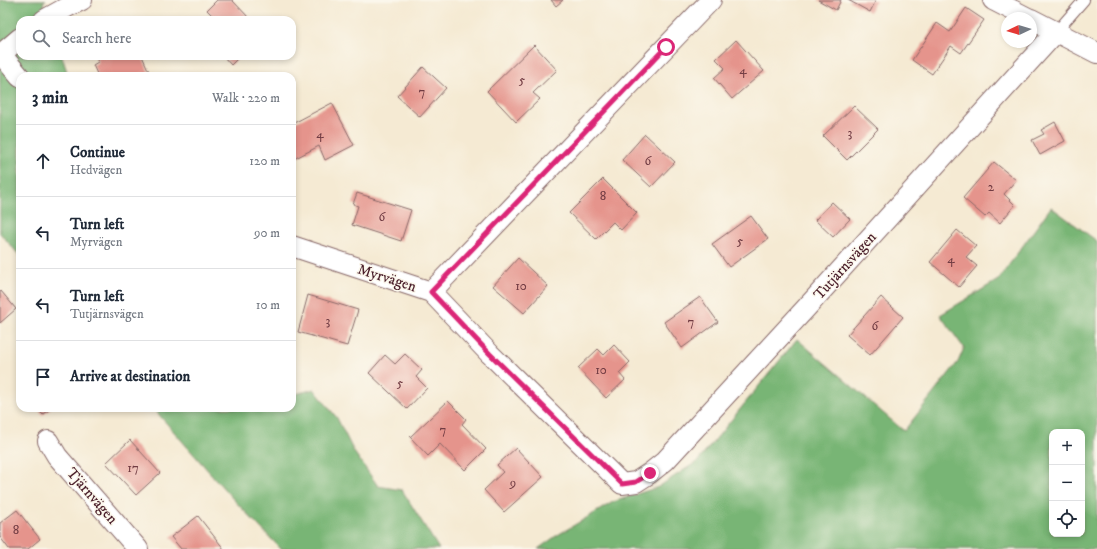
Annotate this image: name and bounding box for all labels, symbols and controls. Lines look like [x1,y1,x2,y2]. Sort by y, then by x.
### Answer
north arrow [1001,12,1037,48]
search box [16,16,296,60]
icon: search [30,27,52,49]
text: Search here [62,29,131,48]
route start [657,38,675,56]
house number: 4 [739,62,747,78]
house number: 5 [519,72,526,88]
house number: 7 [419,84,426,100]
text: 3 min [32,87,68,109]
text: Walk · 220 m [212,90,280,106]
house number: 3 [848,125,853,141]
house number: 4 [316,126,324,142]
text: Continue [70,143,125,162]
icon: ahead [32,150,54,172]
text: 120 m [249,153,280,169]
house number: 6 [645,153,653,169]
text: Hedvägen [70,162,122,178]
house number: 2 [988,179,995,195]
house number: 8 [600,188,606,204]
house number: 6 [379,209,387,225]
text: Turn left [70,215,124,234]
icon: left [32,222,54,244]
text: 90 m [254,225,280,241]
street label: Tutjärnsvägen [809,228,881,304]
house number: 5 [737,233,744,249]
text: Myrvägen [70,234,123,250]
house number: 4 [947,251,955,267]
street label: Myrvägen [355,260,419,296]
house number: 10 [515,278,527,294]
text: Turn left [70,287,124,306]
icon: left [32,294,54,316]
text: 10 m [256,297,280,313]
text: Tutjärnsvägen [70,306,144,322]
house number: 3 [326,313,331,329]
house number: 7 [688,314,695,330]
house number: 6 [872,318,880,334]
house number: 10 [595,362,607,378]
icon: arrive [32,366,54,388]
text: Arrive at destination [70,367,190,386]
house number: 5 [397,375,404,391]
house number: 7 [440,422,447,438]
map controls [1049,429,1085,537]
button: + [1049,429,1085,465]
house number: 17 [127,460,139,476]
street label: Tjärnvägen [62,464,122,528]
route end [641,464,659,482]
button: − [1049,465,1085,501]
house number: 9 [509,475,516,491]
button: locate [1049,501,1085,537]
house number: 8 [13,522,19,538]

